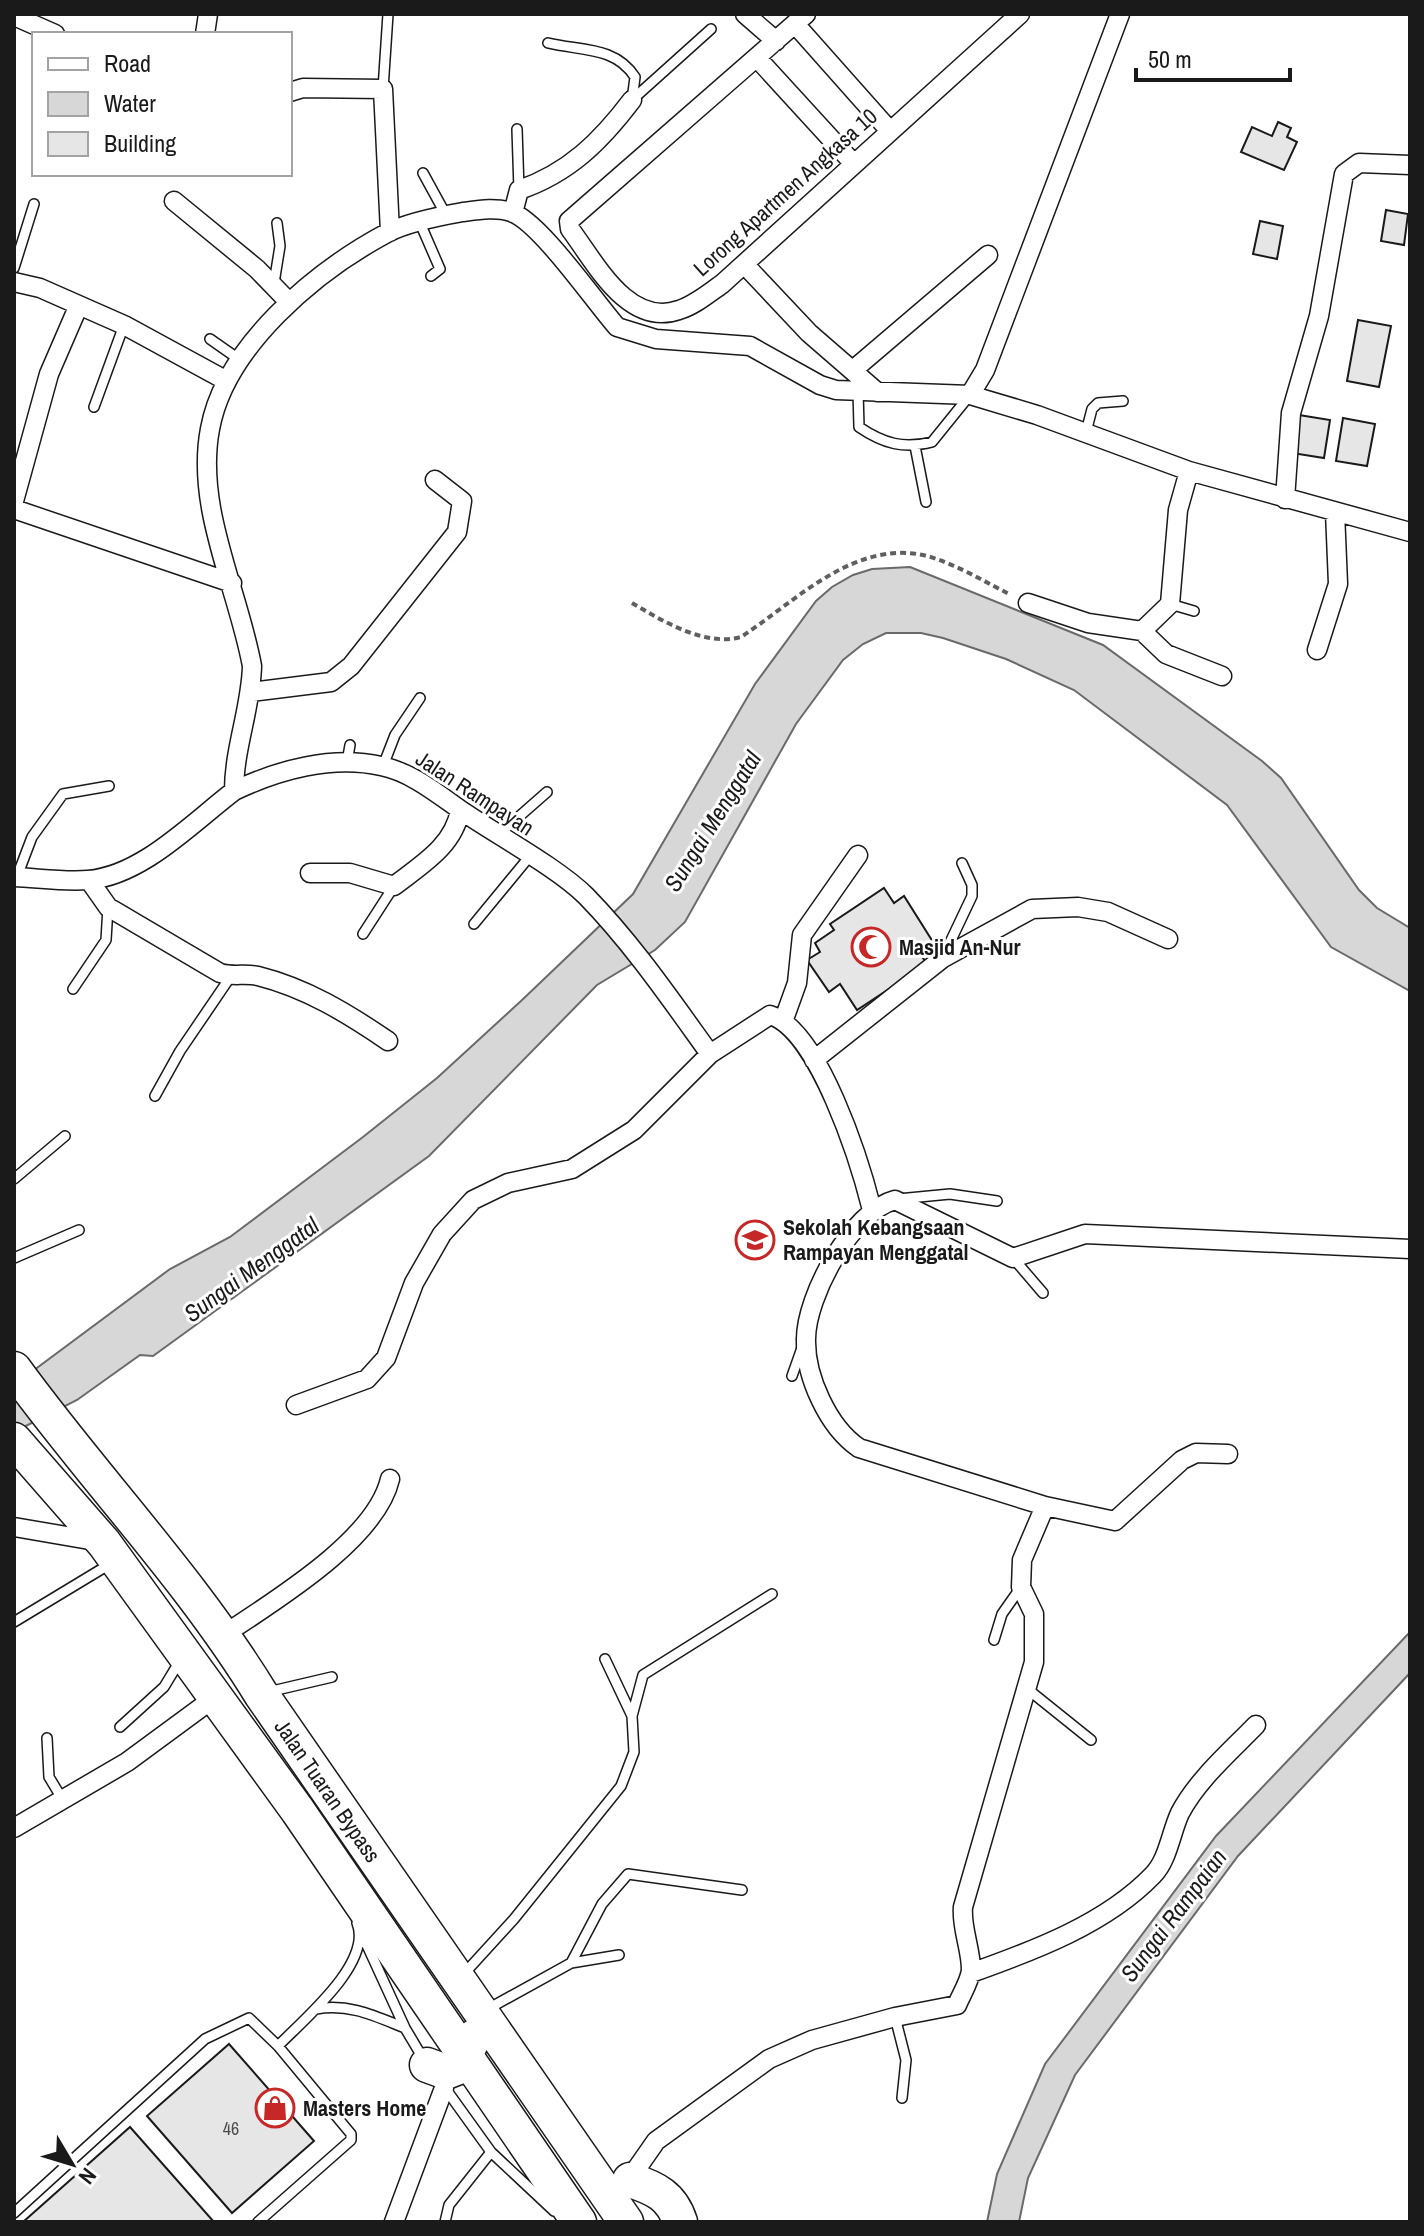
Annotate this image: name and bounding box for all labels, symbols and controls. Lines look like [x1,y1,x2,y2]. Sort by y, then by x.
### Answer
legend [32,32,292,176]
scale bar [1136,32,1290,82]
text: 50 m [1148,43,1192,75]
text: Road [104,47,151,79]
text: Water [104,87,156,119]
street label: Lorong Apartmen Angkasa 10 [687,101,883,283]
text: Building [104,127,176,159]
street label: Jalan Rampayan [410,744,540,842]
water label: Sungai Menggatal [656,744,768,897]
mosque icon: Masjid An-Nur [850,926,892,968]
place label: Masjid An-Nur [899,932,1021,962]
water label: Sungai Menggatal [177,1209,326,1329]
place label: Sekolah Kebangsaan Rampayan Menggatal [783,1212,968,1267]
school or university icon: Sekolah Kebangsaan Rampayan Menggatal [734,1219,776,1261]
street label: Jalan Tuaran Bypass [268,1713,388,1868]
water label: Sungai Rampaian [1112,1842,1234,1988]
shop icon: Masters Home [254,2087,296,2129]
place label: Masters Home [303,2093,426,2123]
house number: 46 [223,2116,239,2141]
north arrow [32,2124,112,2204]
text: N [72,2162,104,2191]

